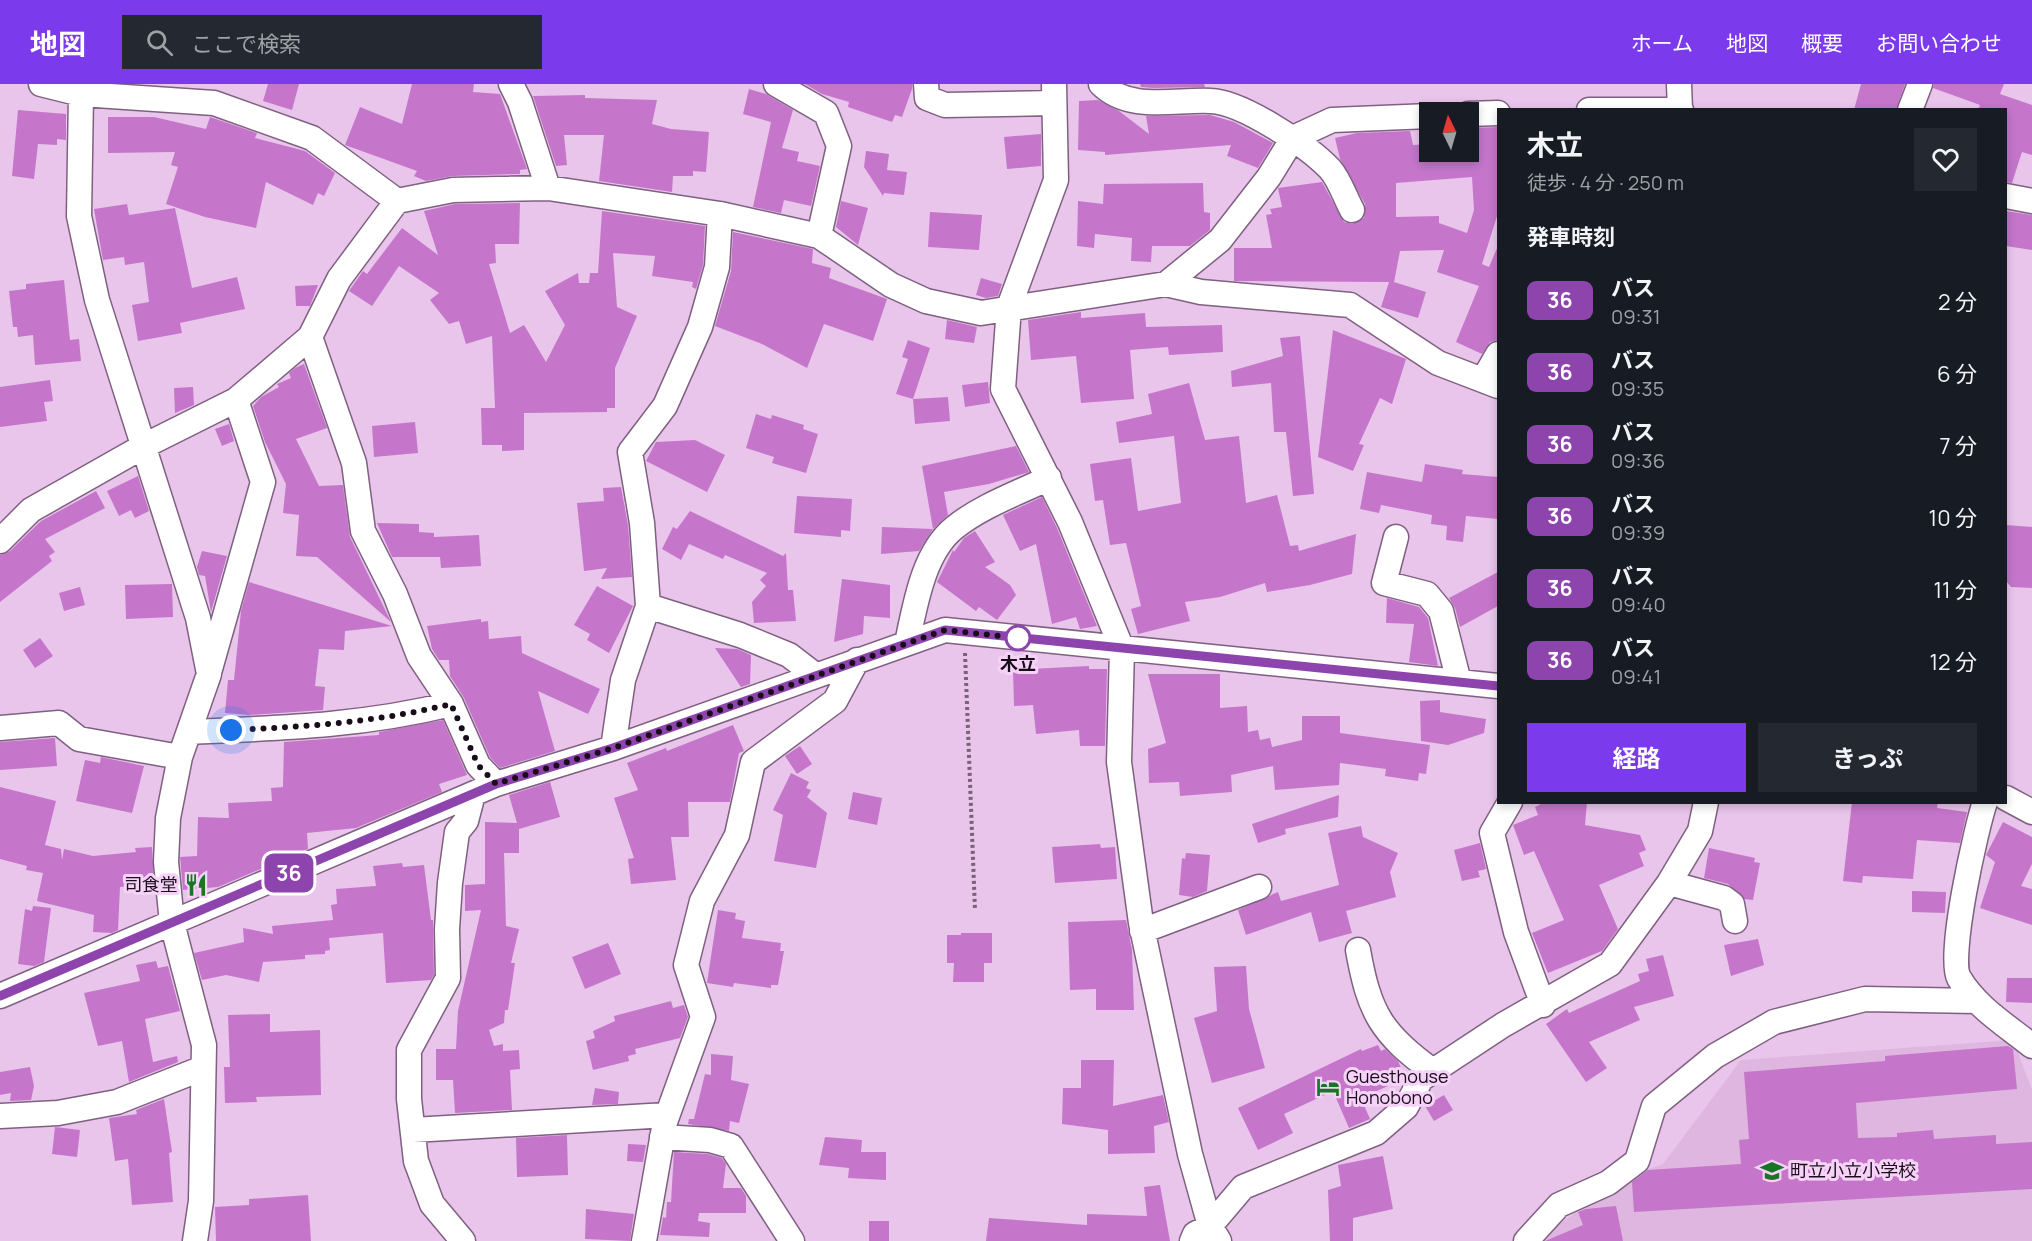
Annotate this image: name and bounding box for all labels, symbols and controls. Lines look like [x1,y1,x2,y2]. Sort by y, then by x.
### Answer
search box [122,15,542,69]
text: 地図 [30,24,86,62]
icon: search [143,26,176,59]
text: ここで検索 [191,29,301,59]
text: ホーム [1631,29,1693,57]
text: 地図 [1726,29,1768,57]
text: 概要 [1801,29,1843,57]
text: お問い合わせ [1876,29,2002,57]
north arrow [1419,102,1479,162]
map controls [1419,102,1479,162]
text: 木立 [1527,125,1583,163]
button: heart [1914,128,1977,191]
text: 徒歩 · 4 分 · 250 m [1527,169,1684,196]
text: 発車時刻 [1527,222,1615,252]
text: バス [1611,273,1655,303]
text: 36 [1547,286,1573,314]
text: 2 分 [1938,287,1977,317]
text: 09:31 [1611,303,1660,330]
text: バス [1611,345,1655,375]
text: 36 [1547,358,1573,386]
text: 6 分 [1937,359,1977,389]
text: 09:35 [1611,375,1664,402]
text: バス [1611,417,1655,447]
text: 36 [1547,430,1573,458]
text: 7 分 [1940,431,1977,461]
text: 09:36 [1611,447,1665,474]
text: バス [1611,489,1655,519]
text: 36 [1547,502,1573,530]
text: 10 分 [1929,503,1977,533]
text: 09:39 [1611,519,1665,546]
text: バス [1611,561,1655,591]
text: 36 [1547,574,1573,602]
text: 11 分 [1933,575,1977,605]
text: 09:40 [1611,591,1666,618]
marker: 木立 [1005,625,1031,651]
text: バス [1611,633,1655,663]
text: 36 [1547,646,1573,674]
text: 12 分 [1929,647,1977,677]
place label: 木立 [1000,651,1036,675]
text: 09:41 [1611,663,1661,690]
your location [216,715,246,745]
button: 経路 [1527,723,1746,792]
button: きっぷ [1758,723,1977,792]
line badge: 36 [262,854,316,892]
text: 36 [276,859,302,887]
place label: 司食堂 [124,872,178,896]
restaurant icon: 司食堂 [183,872,209,898]
place label: Guesthouse Honobono [1346,1064,1449,1109]
hotel icon: Guesthouse Honobono [1315,1074,1341,1100]
school or university icon: 町立小立小学校 [1759,1158,1785,1184]
place label: 町立小立小学校 [1790,1158,1916,1182]

